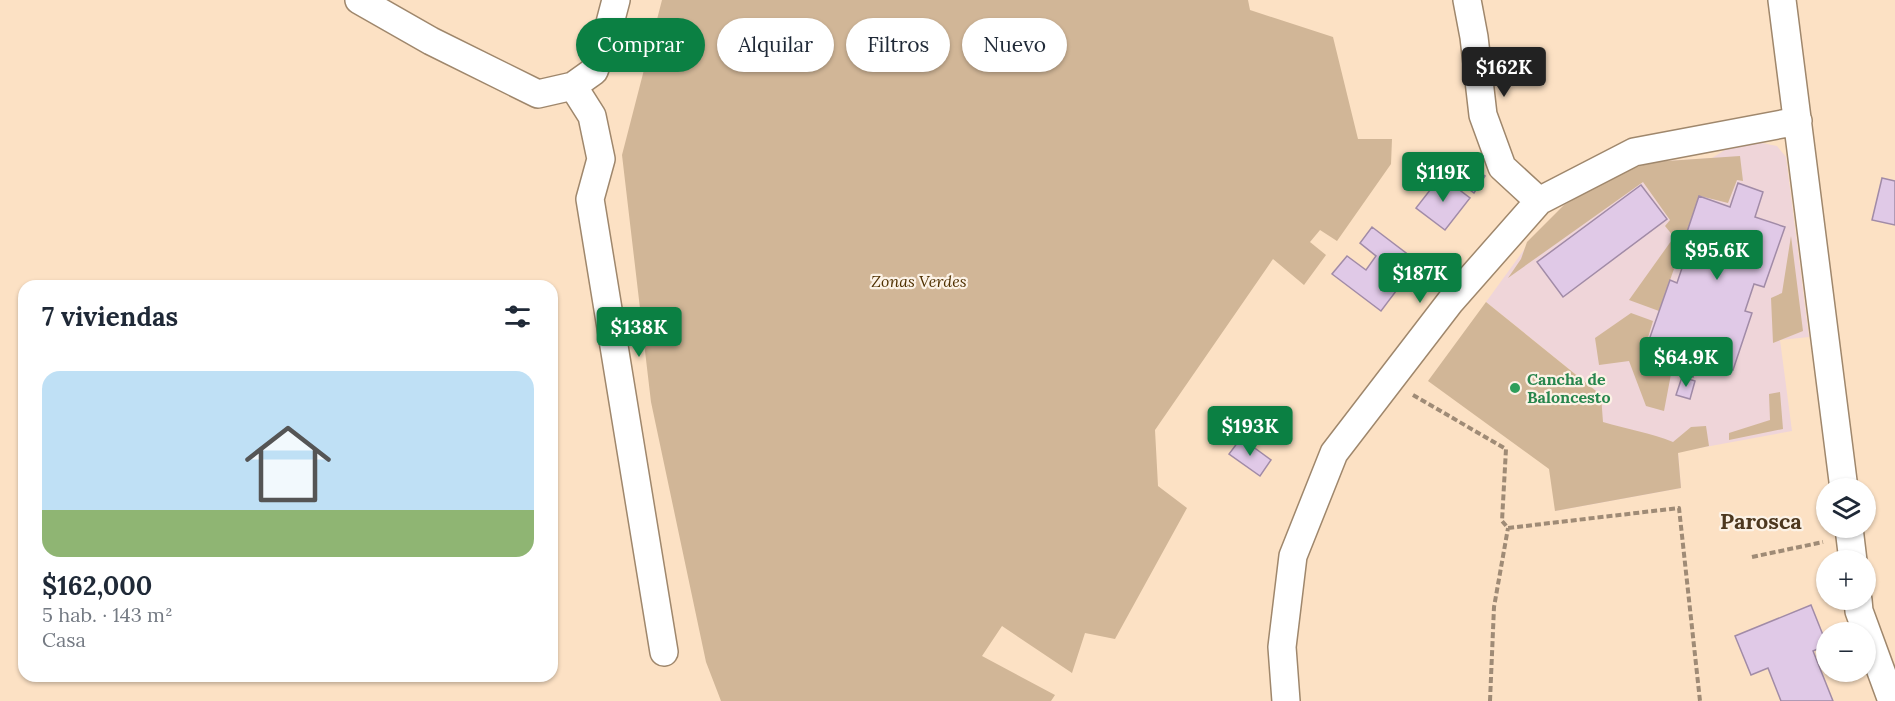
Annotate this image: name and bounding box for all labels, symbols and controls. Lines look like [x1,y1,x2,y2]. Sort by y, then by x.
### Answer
chip: Comprar [576,18,705,72]
chip: Alquilar [717,18,834,72]
chip: Filtros [846,18,950,72]
chip: Nuevo [962,18,1067,72]
pin: $162K [1462,47,1546,98]
text: $162K [1476,54,1532,79]
pin: $119K [1401,152,1485,203]
text: $119K [1416,159,1470,184]
pin: $95.6K [1668,230,1766,281]
text: $95.6K [1685,237,1749,262]
pin: $187K [1378,253,1462,304]
text: $187K [1393,260,1447,285]
park label: Zonas Verdes [871,271,967,291]
text: 7 viviendas [42,300,178,333]
icon: filters [501,300,534,333]
pin: $138K [597,307,681,358]
text: $138K [611,314,667,339]
pin: $64.9K [1637,337,1735,388]
text: $64.9K [1654,344,1718,369]
place label: Cancha de Baloncesto [1527,369,1611,407]
marker: Cancha de Baloncesto [1508,381,1522,395]
pin: $193K [1208,406,1292,457]
icon: home [234,410,342,518]
text: $193K [1222,413,1278,438]
map controls [1816,478,1876,682]
button: layers [1816,478,1876,538]
district label: Parosca [1720,507,1802,535]
button: + [1816,550,1876,610]
text: $162,000 [42,569,152,602]
text: 5 hab. · 143 m² [42,602,173,627]
button: − [1816,622,1876,682]
text: Casa [42,627,86,652]

